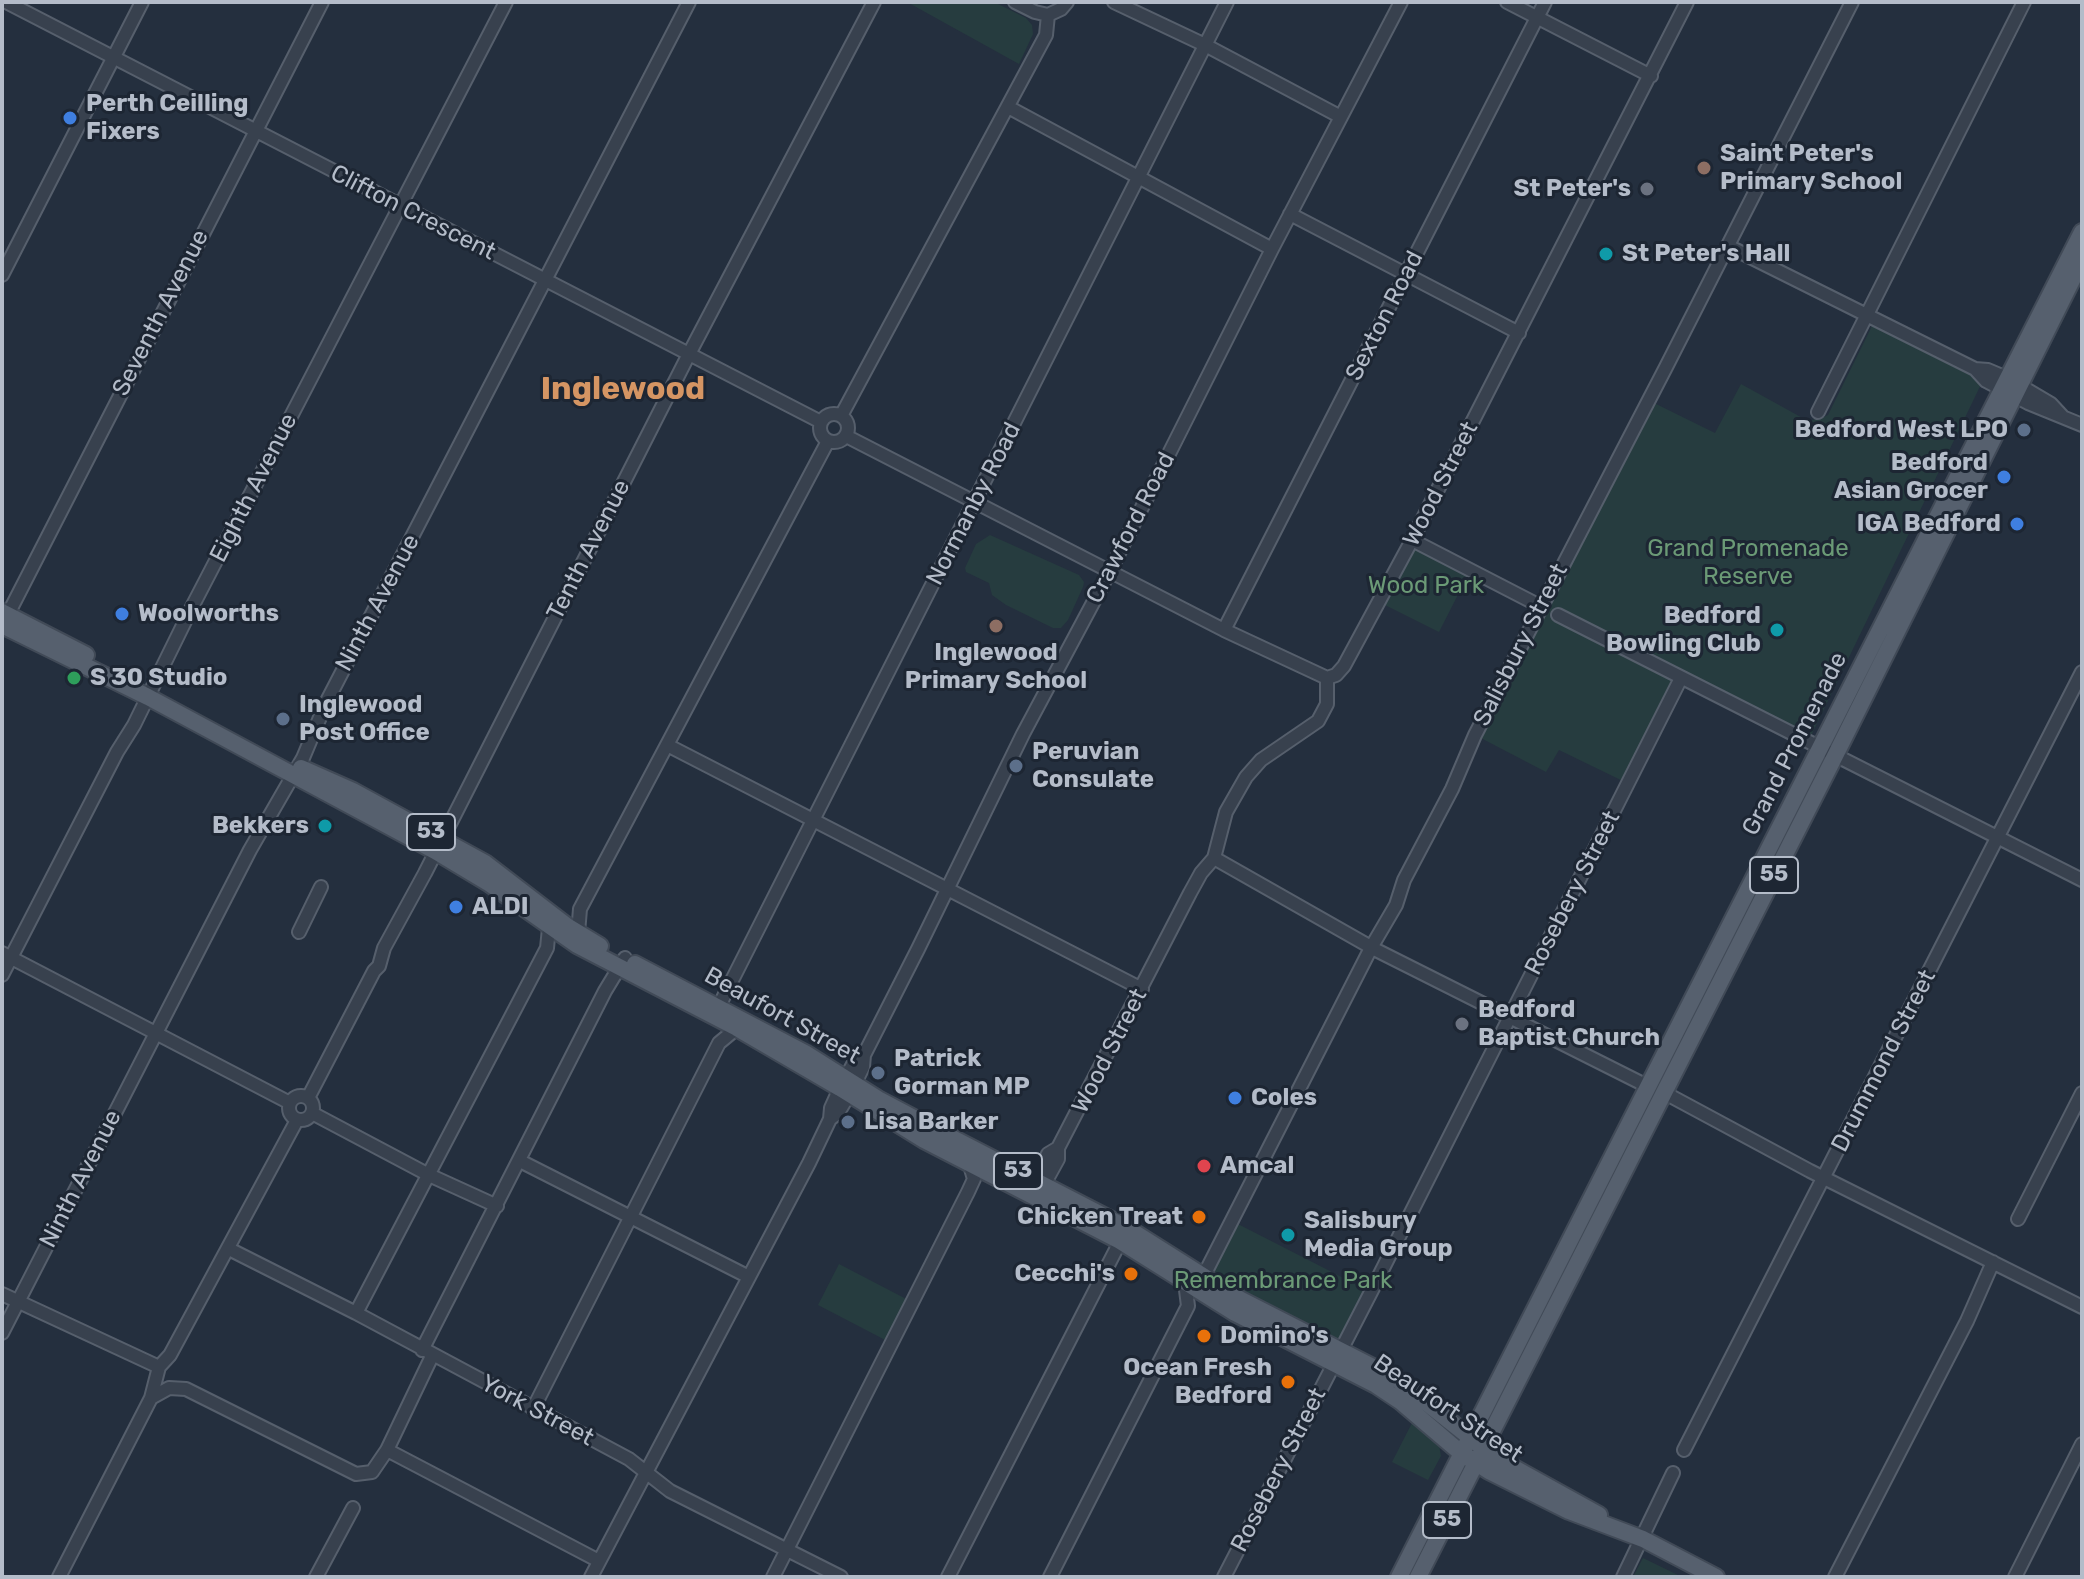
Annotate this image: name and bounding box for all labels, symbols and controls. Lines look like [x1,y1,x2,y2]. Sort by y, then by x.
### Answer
place label: Perth Ceilling Fixers [86,90,248,146]
marker: Perth Ceilling Fixers [61,109,79,127]
place label: Saint Peter's Primary School [1720,140,1902,196]
street label: Clifton Crescent [326,159,500,267]
marker: Saint Peter's Primary School [1695,159,1713,177]
place label: St Peter's [1513,175,1631,203]
marker: St Peter's [1638,180,1656,198]
street label: Seventh Avenue [107,225,215,401]
place label: St Peter's Hall [1622,240,1790,268]
marker: St Peter's Hall [1597,245,1615,263]
street label: Sexton Road [1340,246,1430,386]
district label: Inglewood [541,371,705,409]
street label: Eighth Avenue [204,409,304,567]
place label: Bedford West LPO [1795,416,2008,444]
street label: Wood Street [1397,417,1485,551]
street label: Normanby Road [921,418,1027,590]
marker: Bedford West LPO [2015,421,2033,439]
street label: Crawford Road [1080,447,1182,609]
place label: Bedford Asian Grocer [1834,449,1988,505]
marker: Bedford Asian Grocer [1995,468,2013,486]
street label: Tenth Avenue [541,475,637,625]
place label: IGA Bedford [1857,510,2001,538]
marker: IGA Bedford [2008,515,2026,533]
street label: Ninth Avenue [330,530,426,676]
park label: Grand Promenade Reserve [1647,535,1849,591]
street label: Salisbury Street [1468,559,1574,731]
park label: Wood Park [1368,572,1484,600]
place label: Woolworths [138,600,279,628]
place label: Bedford Bowling Club [1606,602,1761,658]
marker: Woolworths [113,605,131,623]
marker: Inglewood Primary School [987,617,1005,635]
marker: Bedford Bowling Club [1768,621,1786,639]
place label: Inglewood Primary School [905,639,1087,695]
street label: Grand Promenade [1736,648,1854,840]
place label: S 30 Studio [90,664,227,692]
marker: S 30 Studio [65,669,83,687]
place label: Inglewood Post Office [299,691,430,747]
marker: Inglewood Post Office [274,710,292,728]
place label: Peruvian Consulate [1032,738,1154,794]
marker: Peruvian Consulate [1007,757,1025,775]
street label: Rosebery Street [1519,806,1627,980]
place label: Bekkers [212,812,309,840]
road number: 53 [407,814,455,850]
marker: Bekkers [316,817,334,835]
road number: 55 [1750,857,1798,893]
place label: ALDI [472,893,528,921]
marker: ALDI [447,898,465,916]
street label: Beaufort Street [699,961,865,1071]
street label: Drummond Street [1826,965,1942,1157]
street label: Wood Street [1066,984,1154,1118]
place label: Bedford Baptist Church [1478,996,1660,1052]
marker: Bedford Baptist Church [1453,1015,1471,1033]
place label: Patrick Gorman MP [894,1045,1030,1101]
marker: Patrick Gorman MP [869,1064,887,1082]
place label: Coles [1251,1084,1317,1112]
marker: Coles [1226,1089,1244,1107]
street label: Ninth Avenue [34,1105,128,1253]
place label: Lisa Barker [864,1108,998,1136]
marker: Lisa Barker [839,1113,857,1131]
place label: Amcal [1220,1152,1294,1180]
road number: 53 [994,1153,1042,1189]
marker: Amcal [1195,1157,1213,1175]
place label: Chicken Treat [1017,1203,1183,1231]
place label: Salisbury Media Group [1304,1207,1453,1263]
marker: Chicken Treat [1190,1208,1208,1226]
marker: Salisbury Media Group [1279,1226,1297,1244]
place label: Cecchi's [1014,1260,1115,1288]
marker: Cecchi's [1122,1265,1140,1283]
park label: Remembrance Park [1174,1267,1392,1295]
place label: Domino's [1220,1322,1329,1350]
marker: Domino's [1195,1327,1213,1345]
street label: Beaufort Street [1368,1348,1528,1470]
place label: Ocean Fresh Bedford [1123,1354,1272,1410]
street label: York Street [475,1369,599,1453]
marker: Ocean Fresh Bedford [1279,1373,1297,1391]
street label: Rosebery Street [1225,1383,1333,1557]
road number: 55 [1423,1502,1471,1538]

